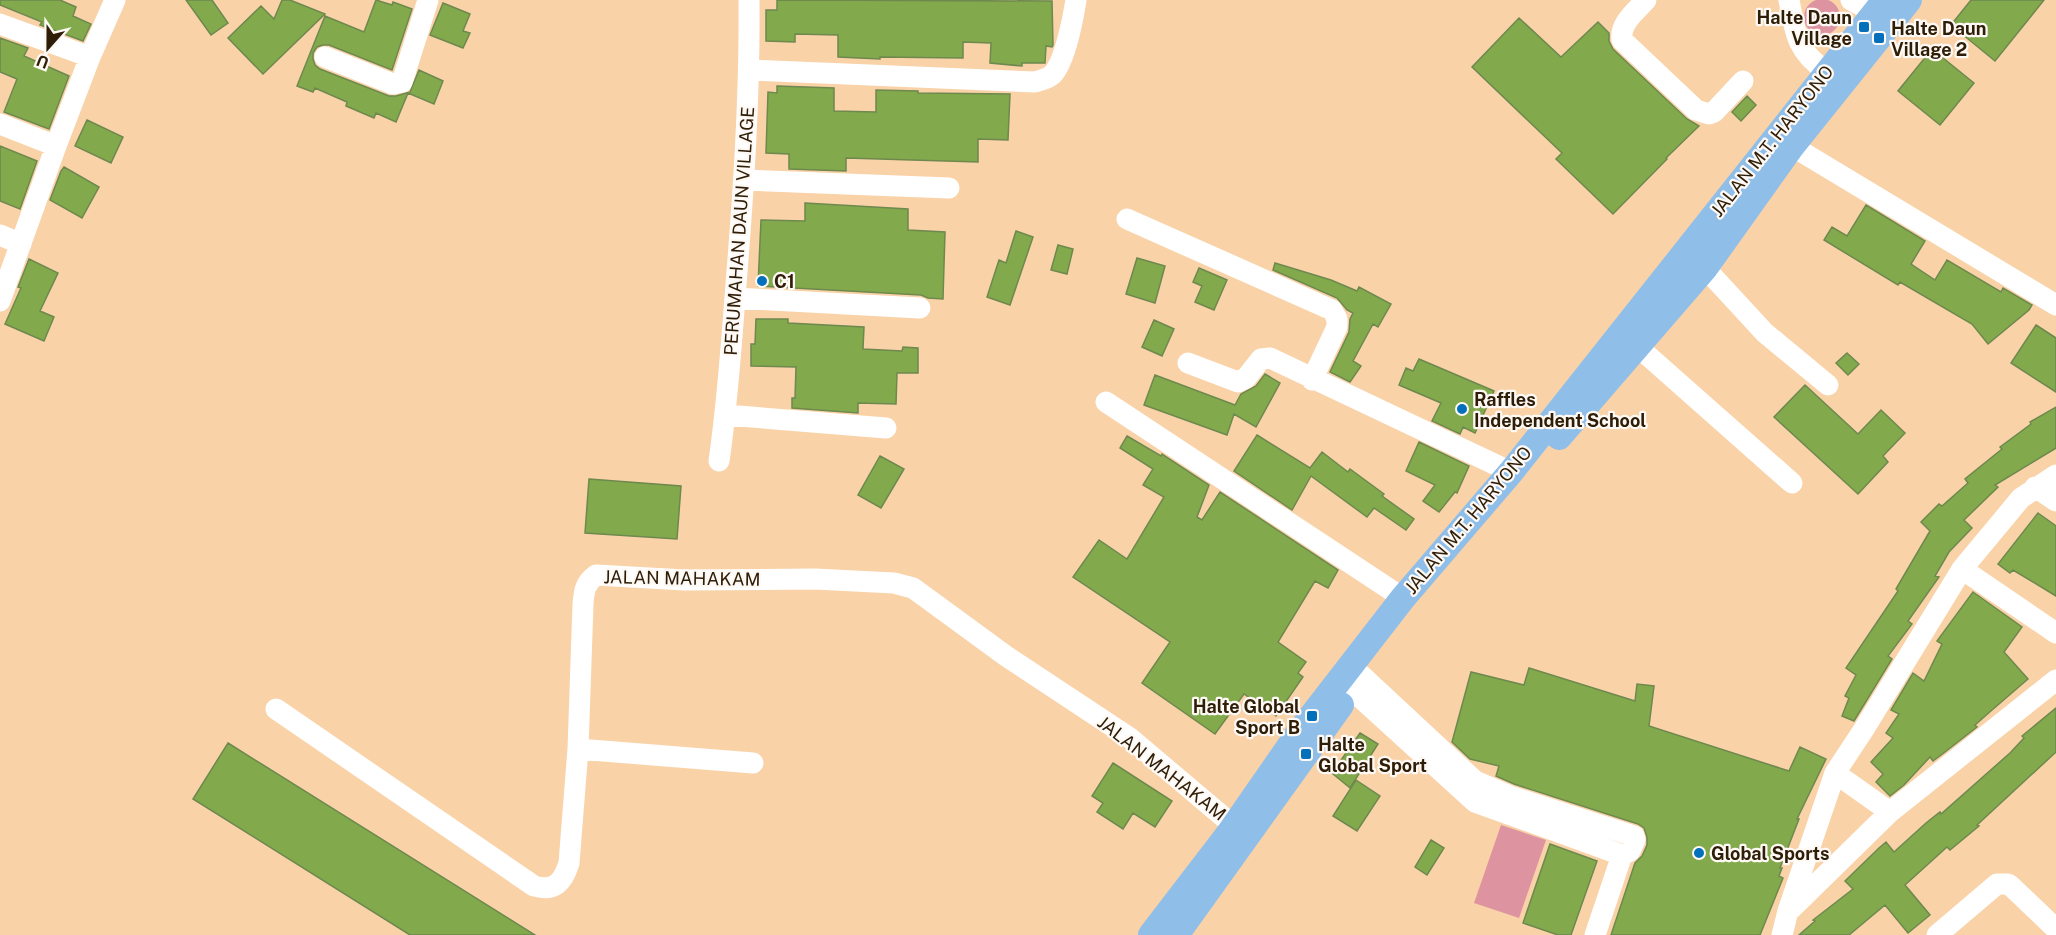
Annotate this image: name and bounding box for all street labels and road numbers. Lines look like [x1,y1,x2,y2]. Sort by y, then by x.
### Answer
street label: JALAN M.T. HARYONO [1706,61,1838,221]
street label: PERUMAHAN DAUN VILLAGE [720,106,758,356]
street label: JALAN M.T. HARYONO [1400,442,1536,598]
street label: JALAN MAHAKAM [603,566,761,590]
street label: JALAN MAHAKAM [1094,711,1230,825]

